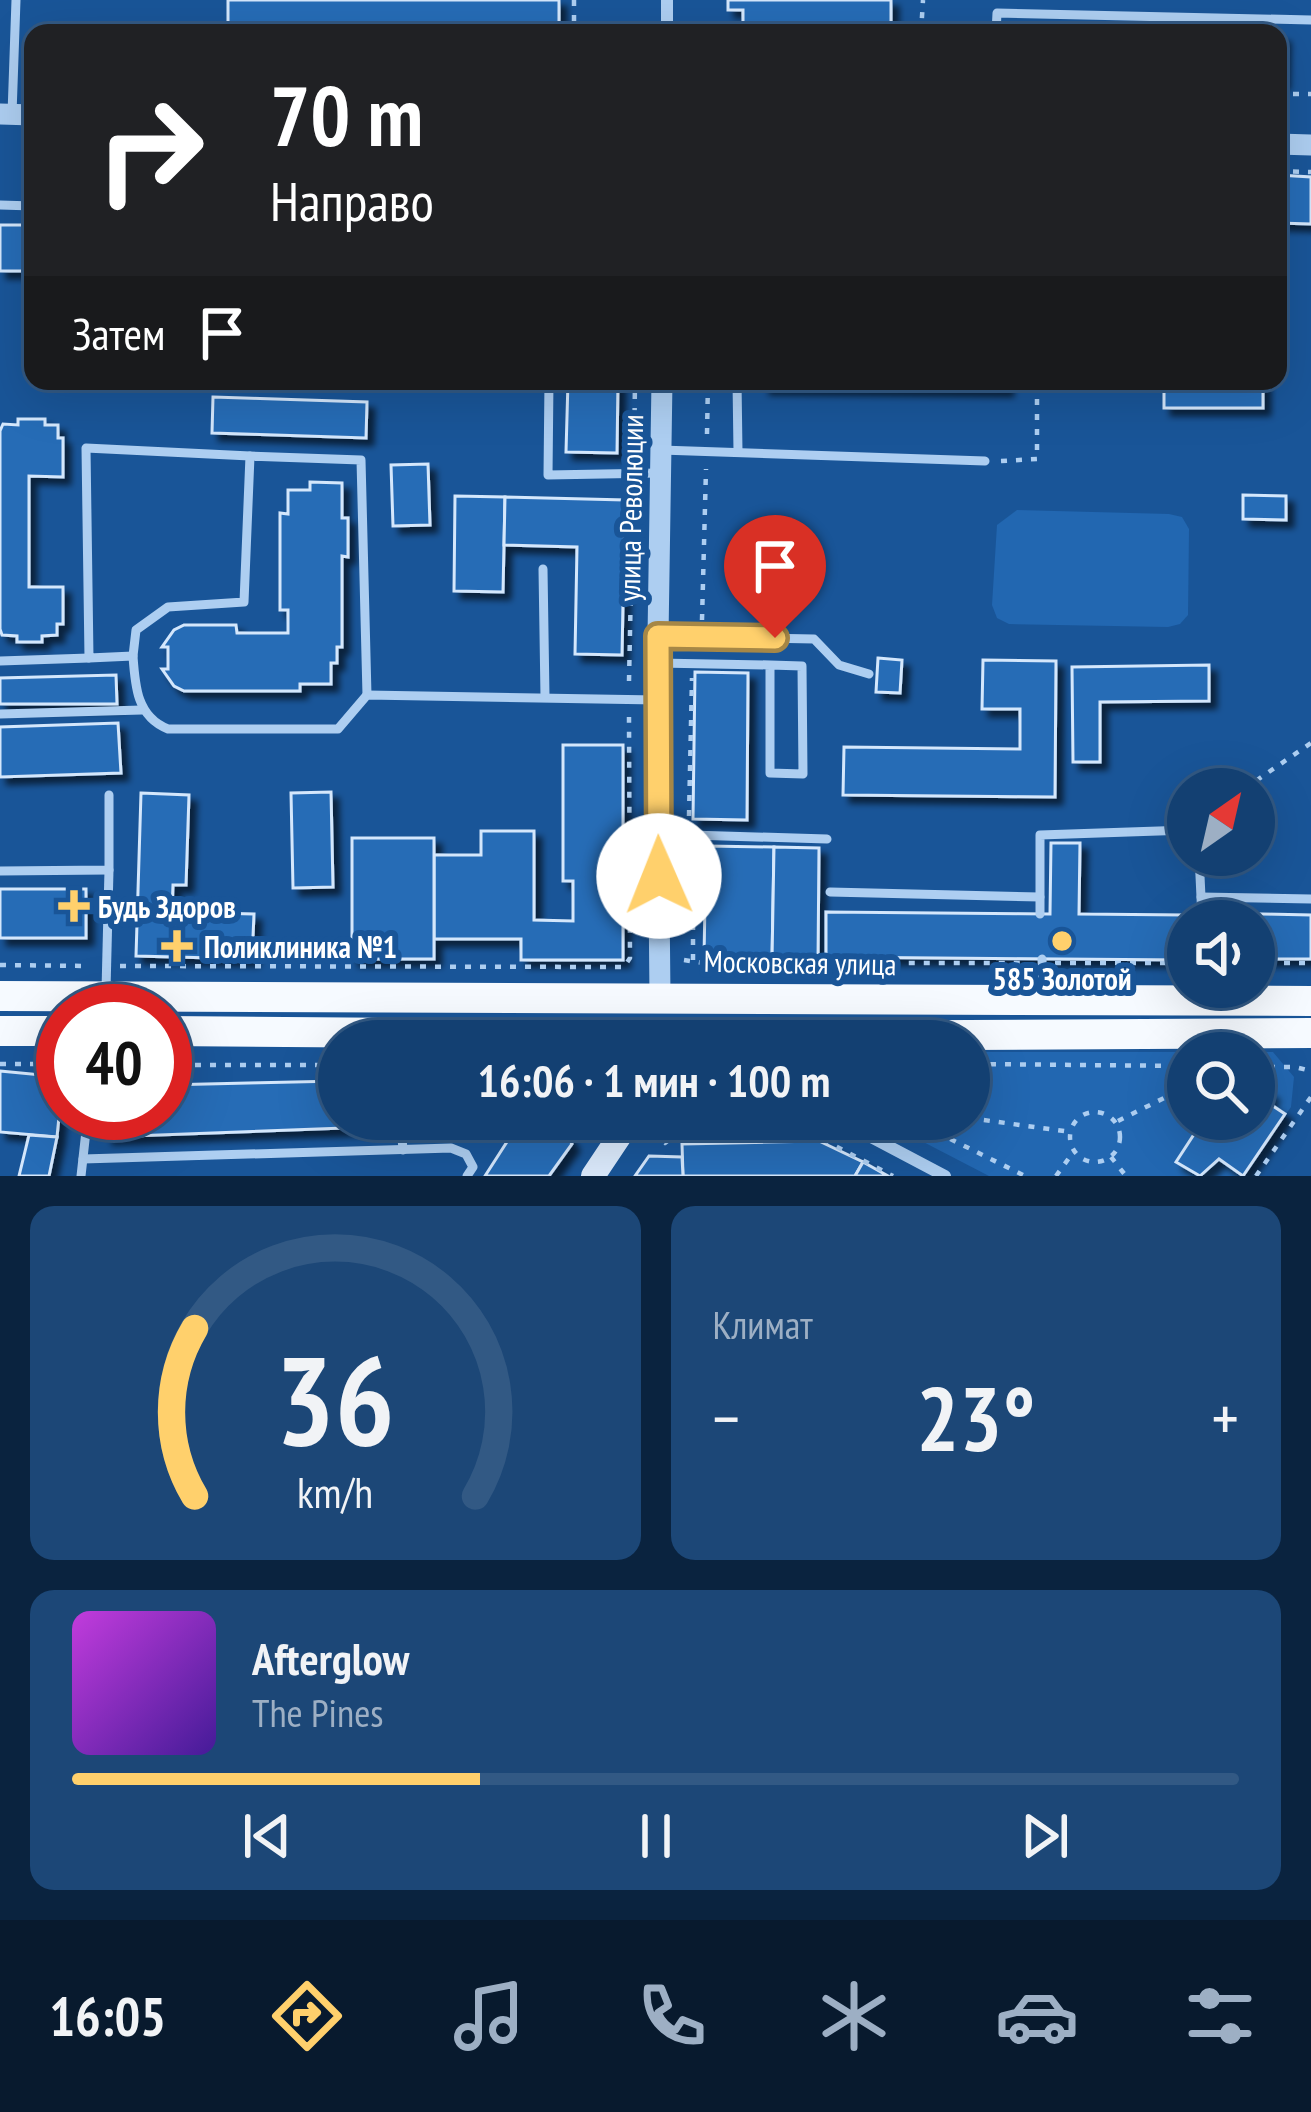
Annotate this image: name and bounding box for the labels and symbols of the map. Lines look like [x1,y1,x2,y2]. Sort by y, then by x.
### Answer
street label: улица Революции [609,414,651,602]
pin [724,515,826,638]
north arrow [1167,768,1275,876]
position arrow [596,813,722,939]
place label: Будь Здоров [98,887,236,926]
marker: Будь Здоров [61,893,87,919]
place label: Поликлиника №1 [204,927,397,966]
marker: 585 Золотой [1049,928,1075,954]
marker: Поликлиника №1 [161,930,193,962]
street label: Московская улица [703,941,897,983]
place label: 585 Золотой [993,959,1131,998]
speed limit sign: 40 [36,984,192,1140]

